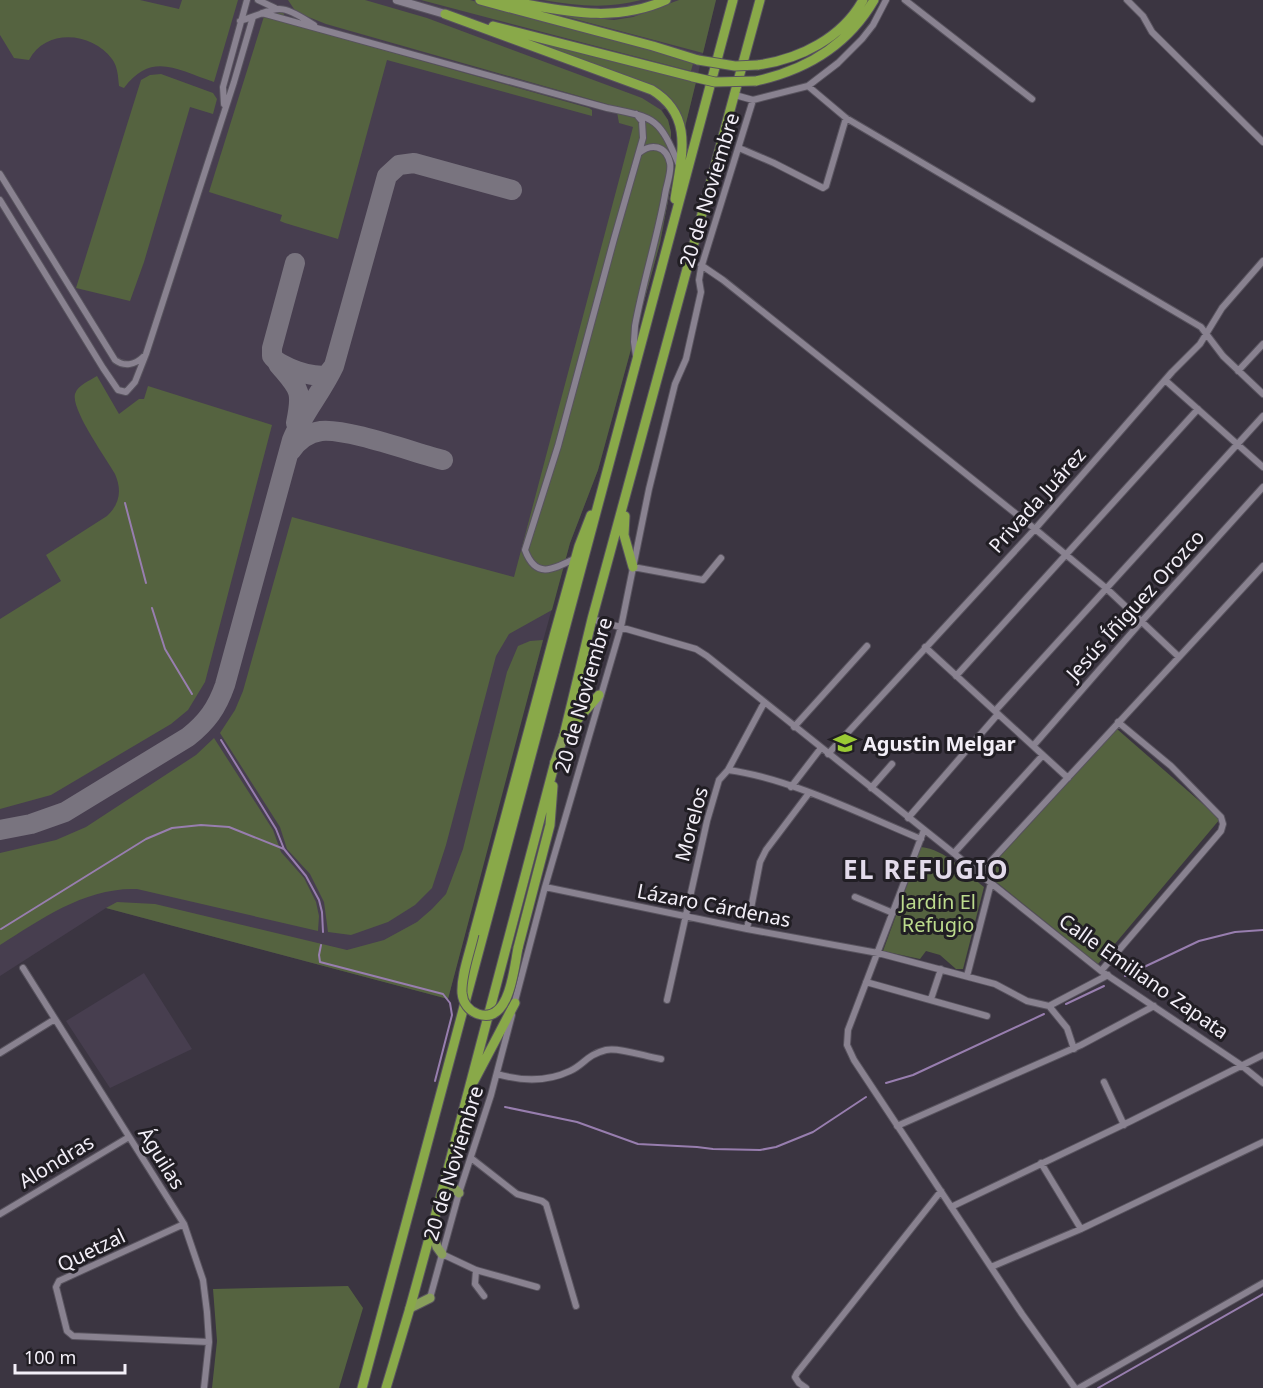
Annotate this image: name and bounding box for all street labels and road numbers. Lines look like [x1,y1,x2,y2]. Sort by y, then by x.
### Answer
street label: 20 de Noviembre [673,109,745,271]
street label: Privada Juárez [982,442,1092,558]
street label: Jesús Íñiguez Orozco [1059,524,1210,688]
street label: 20 de Noviembre [548,614,618,776]
street label: Morelos [668,784,714,864]
street label: Lázaro Cárdenas [635,877,793,933]
street label: Calle Emiliano Zapata [1054,907,1234,1045]
street label: 20 de Noviembre [417,1082,489,1244]
street label: Águilas [132,1122,192,1194]
street label: Alondras [13,1128,99,1194]
street label: Quetzal [53,1222,129,1278]

